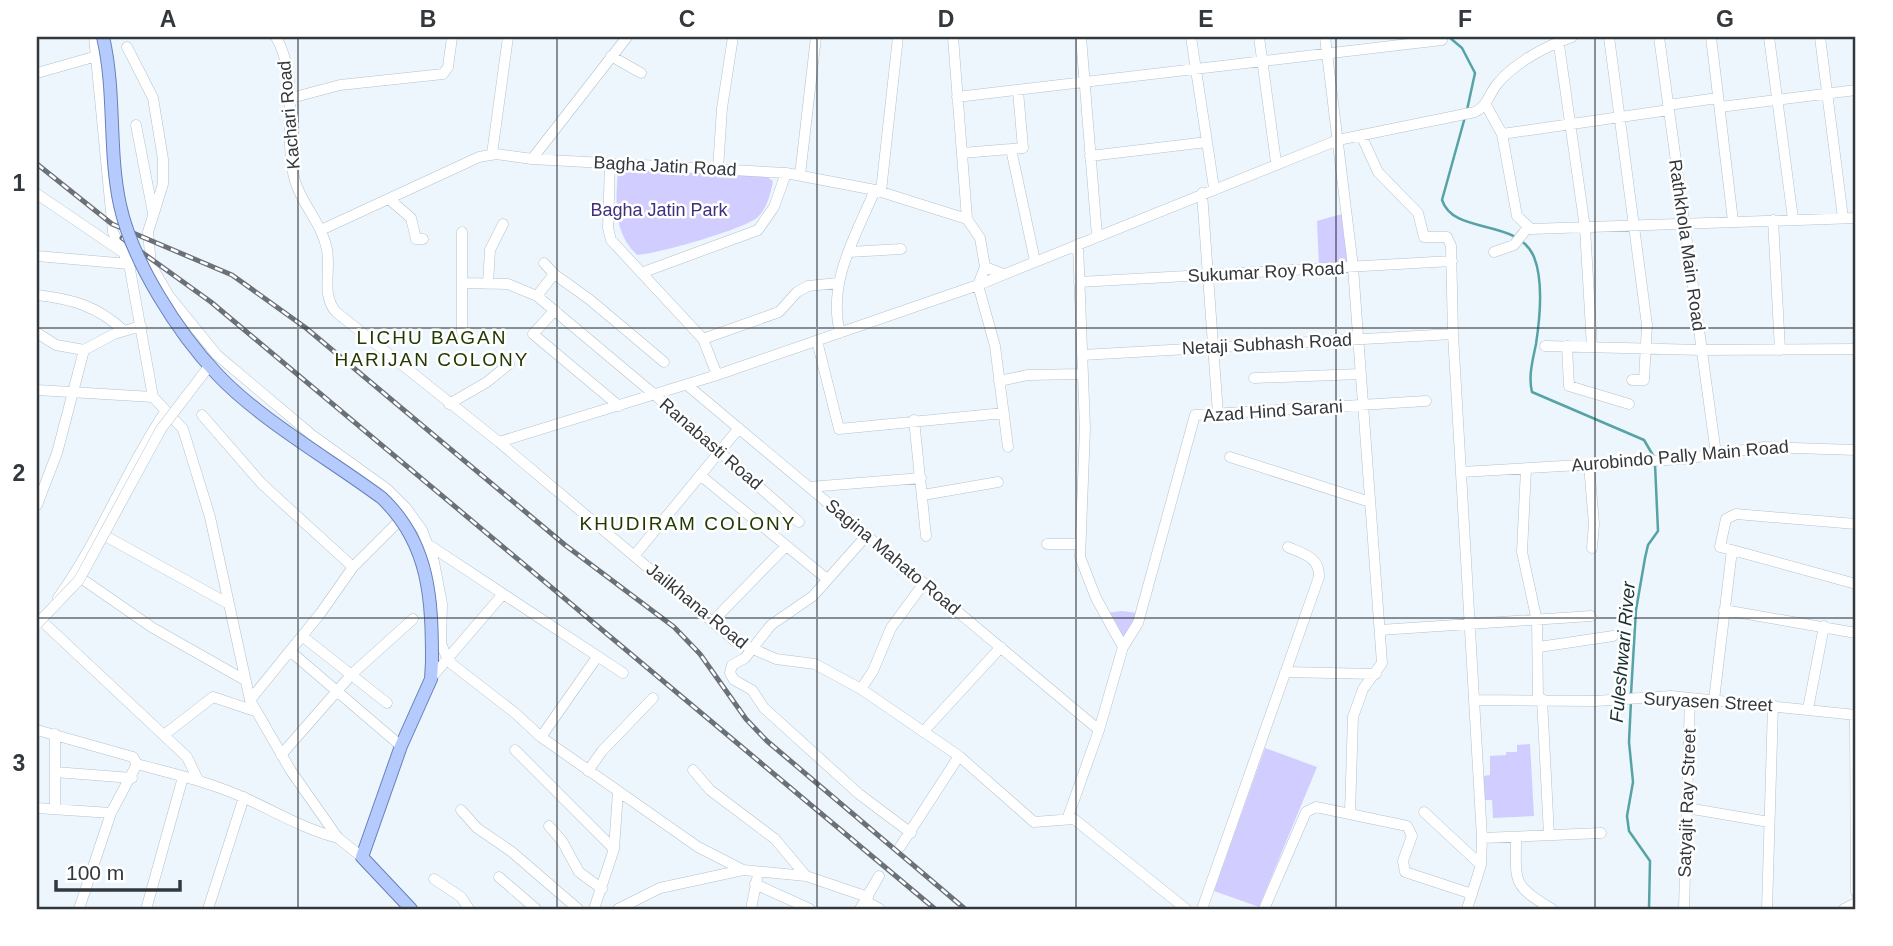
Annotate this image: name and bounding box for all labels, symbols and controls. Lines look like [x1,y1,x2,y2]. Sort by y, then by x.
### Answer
text: A [160,6,176,32]
text: B [420,6,436,32]
text: C [679,6,695,32]
text: D [938,6,954,32]
text: E [1198,6,1214,32]
text: F [1458,6,1472,32]
text: G [1716,6,1734,32]
street label: Kachari Road [274,60,304,170]
street label: Bagha Jatin Road [593,152,737,180]
street label: Rathkhola Main Road [1665,158,1709,332]
text: 1 [13,170,26,196]
park label: Bagha Jatin Park [590,200,729,220]
street label: Sukumar Roy Road [1187,258,1345,286]
district label: LICHU BAGAN HARIJAN COLONY [335,327,529,370]
street label: Netaji Subhash Road [1182,330,1352,358]
street label: Ranabasti Road [656,394,766,494]
street label: Azad Hind Sarani [1202,396,1344,426]
street label: Aurobindo Pally Main Road [1570,437,1790,475]
text: 2 [13,460,25,486]
street label: Sagina Mahato Road [822,495,964,619]
district label: KHUDIRAM COLONY [580,513,796,534]
street label: Jailkhana Road [642,559,752,653]
water label: Fuleshwari River [1606,580,1639,723]
street label: Suryasen Street [1643,689,1773,715]
street label: Satyajit Ray Street [1674,728,1700,878]
text: 3 [13,750,25,776]
scale bar [56,848,180,892]
text: 100 m [66,861,124,884]

